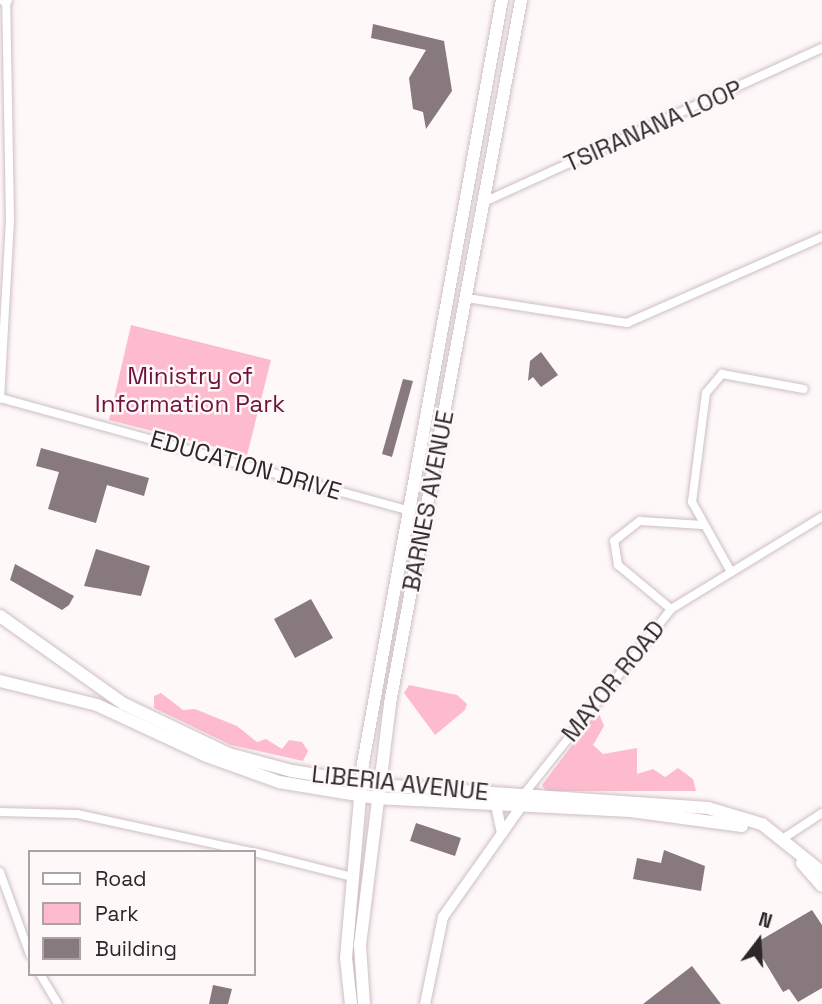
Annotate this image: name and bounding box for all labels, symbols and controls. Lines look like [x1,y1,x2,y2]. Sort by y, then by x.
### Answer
street label: TSIRANANA LOOP [559,74,747,178]
park label: Ministry of Information Park [95,362,285,418]
street label: BARNES AVENUE [396,408,460,594]
street label: EDUCATION DRIVE [147,424,345,506]
street label: MAYOR ROAD [555,615,671,747]
street label: LIBERIA AVENUE [310,759,490,807]
legend [28,850,256,976]
text: Road [95,865,147,892]
text: Park [95,900,139,927]
north arrow [724,906,794,976]
text: N [756,907,775,934]
text: Building [95,935,177,962]

